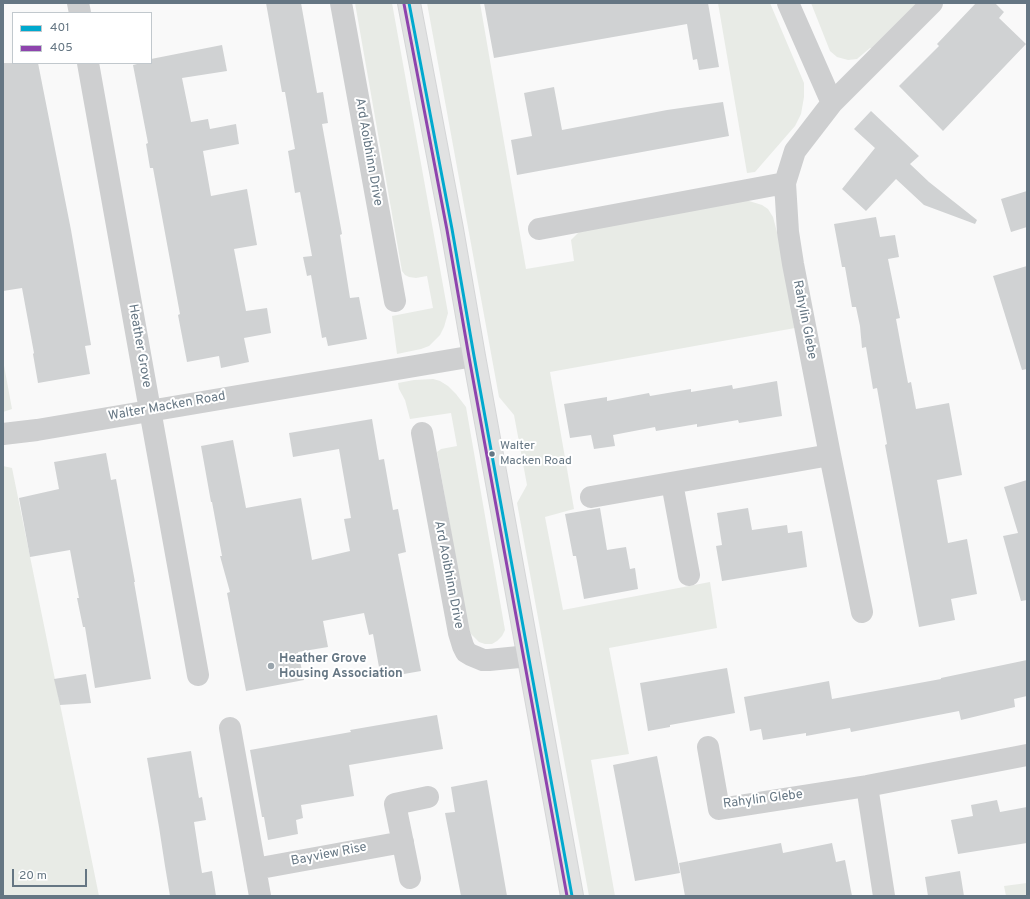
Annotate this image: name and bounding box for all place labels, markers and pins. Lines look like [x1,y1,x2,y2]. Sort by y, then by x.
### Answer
place label: Walter Macken Road [500,440,572,468]
marker: Walter Macken Road [487,449,497,459]
place label: Heather Grove Housing Association [279,651,403,682]
marker: Heather Grove Housing Association [266,661,276,671]

